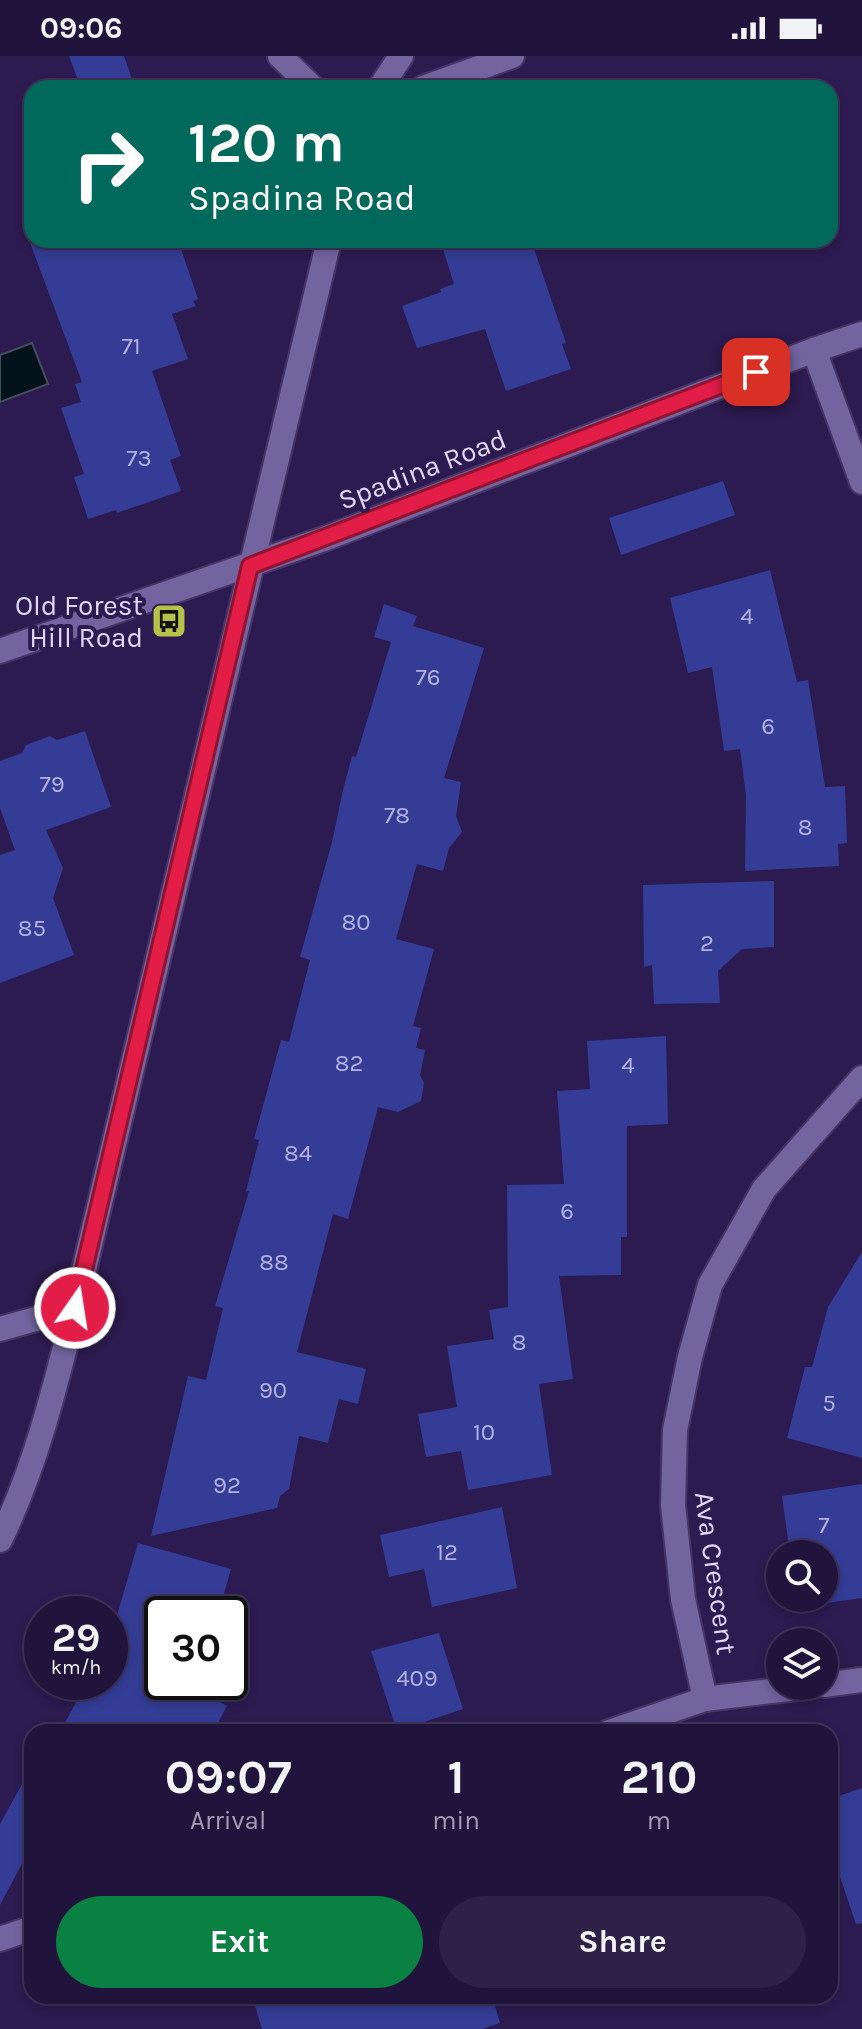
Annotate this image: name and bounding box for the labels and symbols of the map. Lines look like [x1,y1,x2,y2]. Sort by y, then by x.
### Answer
house number: 71 [121,332,141,360]
pin [722,338,790,406]
street label: Spadina Road [334,422,511,517]
house number: 73 [126,444,152,472]
place label: Old Forest Hill Road [15,589,143,654]
bus stop icon: Old Forest Hill Road [150,602,188,640]
house number: 4 [740,602,754,630]
house number: 76 [415,663,441,691]
house number: 6 [761,712,775,740]
house number: 79 [39,770,65,798]
house number: 78 [384,801,410,829]
house number: 8 [798,813,812,841]
house number: 80 [342,908,371,936]
house number: 85 [18,914,46,942]
house number: 2 [700,929,714,957]
house number: 82 [335,1049,363,1077]
house number: 4 [621,1051,635,1079]
house number: 84 [284,1139,312,1167]
house number: 6 [560,1197,574,1225]
house number: 88 [259,1248,289,1276]
position arrow [33,1266,117,1350]
house number: 8 [512,1328,526,1356]
house number: 90 [259,1376,287,1404]
house number: 5 [822,1389,836,1417]
house number: 10 [473,1418,495,1446]
house number: 92 [213,1471,241,1499]
street label: Ava Crescent [688,1489,743,1657]
house number: 7 [818,1511,830,1539]
house number: 12 [436,1538,458,1566]
speed limit sign: 30 [144,1596,248,1700]
house number: 409 [396,1664,438,1692]

